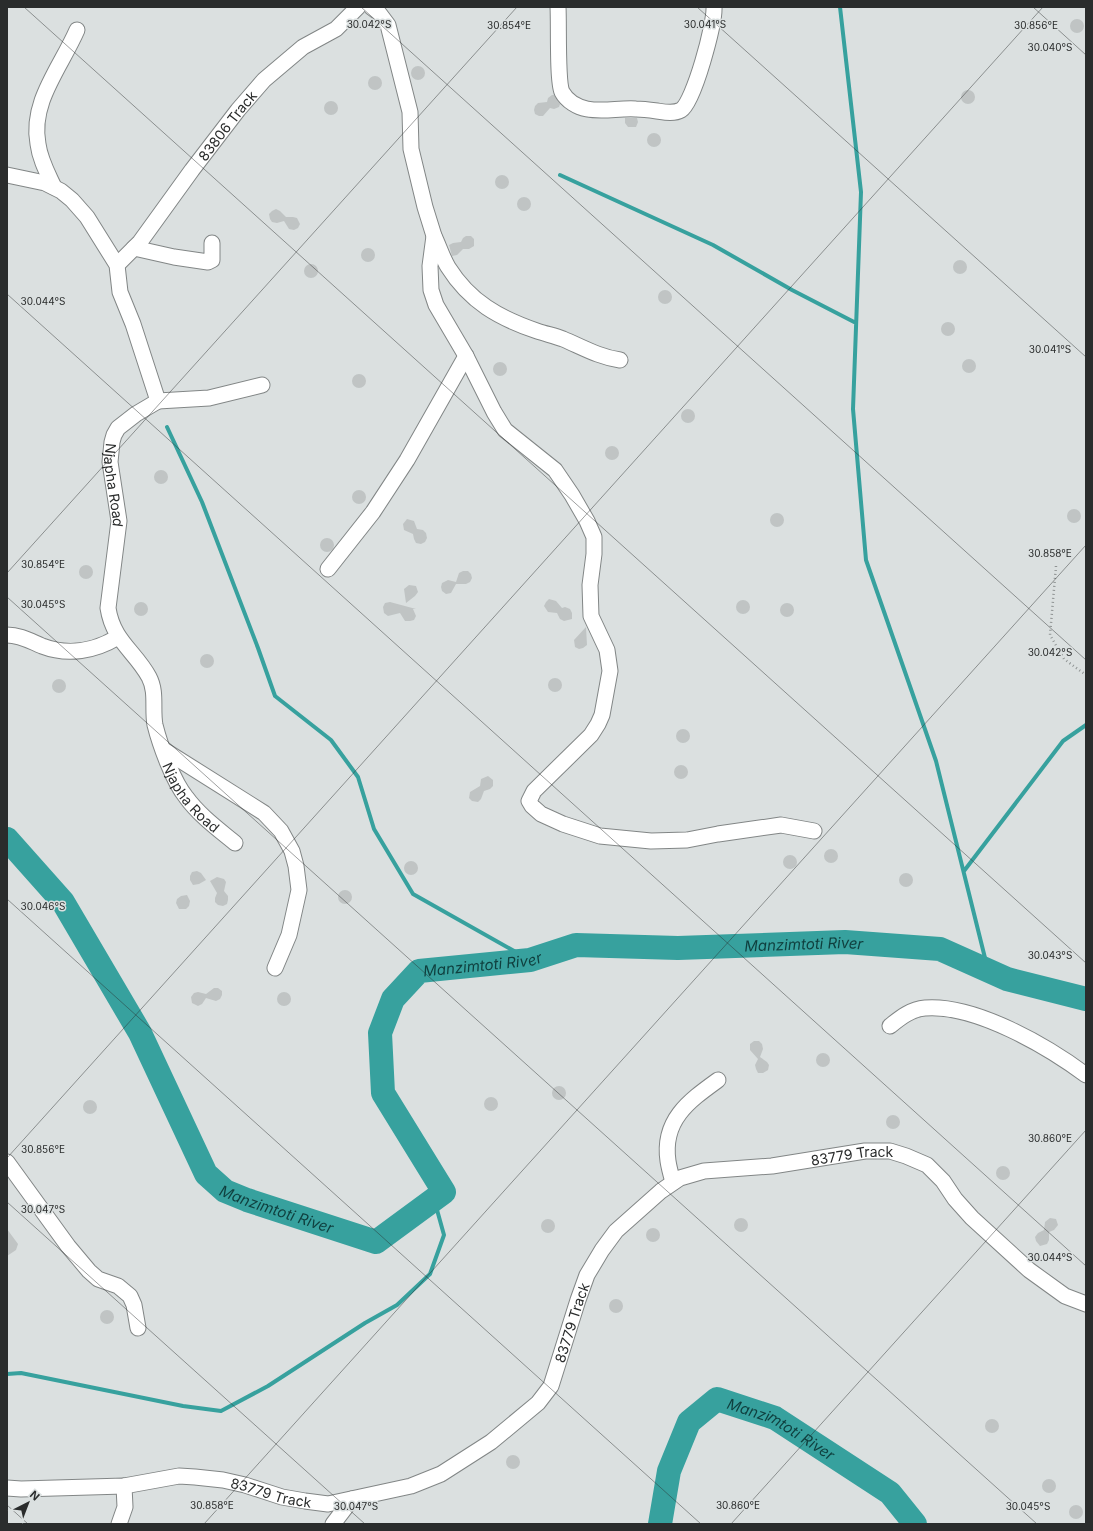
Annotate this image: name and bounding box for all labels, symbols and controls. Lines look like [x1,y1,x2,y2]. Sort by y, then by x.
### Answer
text: 30.042°S [347,18,391,30]
text: 30.041°S [684,18,726,30]
text: 30.854°E [487,19,531,31]
text: 30.856°E [1014,19,1058,31]
text: 30.040°S [1028,41,1072,53]
street label: 83806 Track [194,87,260,164]
text: 30.044°S [21,295,65,307]
text: 30.041°S [1029,343,1071,355]
street label: Njapha Road [101,442,128,528]
text: 30.858°E [1028,547,1072,559]
text: 30.854°E [21,558,65,570]
text: 30.045°S [21,598,65,610]
text: 30.042°S [1028,646,1072,658]
street label: Njapha Road [160,759,223,836]
text: 30.046°S [21,900,65,912]
water label: Manzimtoti River [744,932,864,955]
water label: Manzimtoti River [422,947,544,980]
text: 30.043°S [1028,949,1072,961]
text: 30.860°E [1028,1132,1072,1144]
text: 30.856°E [21,1143,65,1155]
street label: 83779 Track [809,1143,894,1168]
water label: Manzimtoti River [217,1180,336,1237]
text: 30.047°S [21,1203,65,1215]
text: 30.044°S [1028,1251,1072,1263]
street label: 83779 Track [550,1280,592,1364]
water label: Manzimtoti River [725,1394,839,1464]
street label: 83779 Track [229,1474,313,1510]
north arrow [8,1483,48,1523]
text: N [27,1488,42,1504]
text: 30.858°E [190,1499,234,1511]
text: 30.860°E [716,1499,760,1511]
text: 30.047°S [334,1500,378,1512]
text: 30.045°S [1006,1500,1050,1512]

